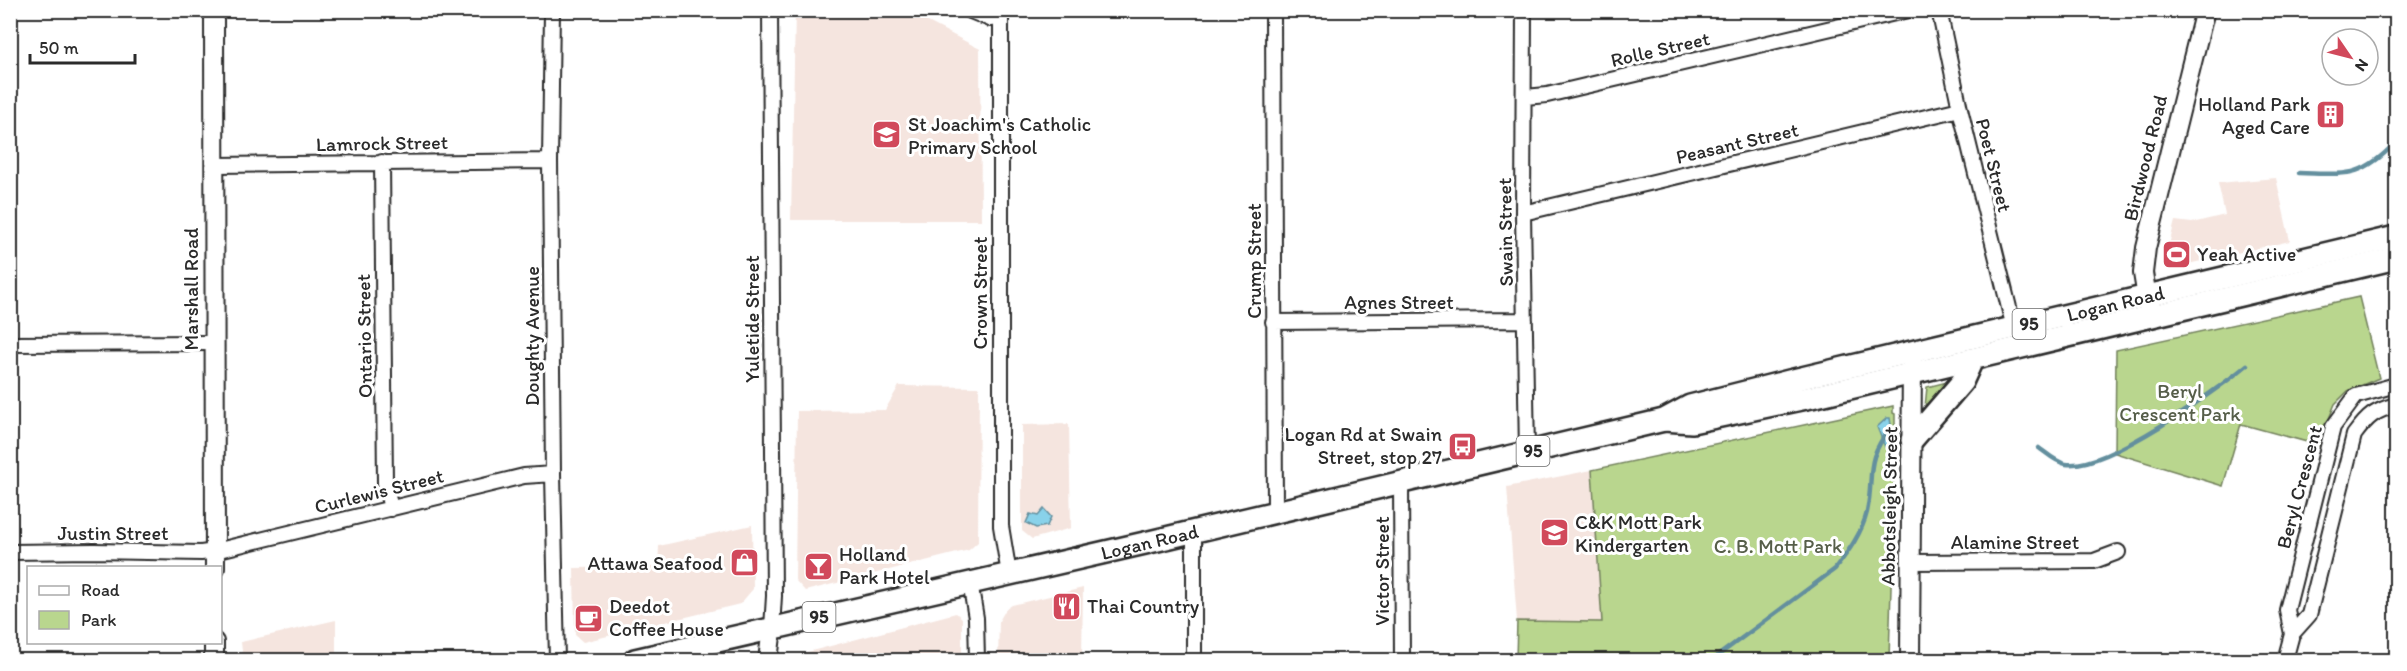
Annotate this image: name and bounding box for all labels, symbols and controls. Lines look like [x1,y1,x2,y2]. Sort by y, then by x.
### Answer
street label: Rolle Street [1608,26,1712,72]
scale bar [30,27,135,65]
north arrow [2320,27,2380,87]
text: 50 m [39,37,79,59]
text: N [2351,55,2373,75]
street label: Birdwood Road [2118,92,2172,223]
place label: Holland Park Aged Care [2198,92,2311,139]
building icon: Holland Park Aged Care [2315,99,2347,131]
place label: St Joachim's Catholic Primary School [908,112,1091,159]
street label: Poet Street [1971,116,2017,214]
street label: Peasant Street [1673,117,1801,169]
school or university icon: St Joachim's Catholic Primary School [871,119,903,151]
street label: Lamrock Street [316,130,448,156]
street label: Swain Street [1492,177,1518,287]
street label: Crump Street [1242,203,1266,319]
street label: Marshall Road [179,227,203,350]
street label: Crown Street [968,236,992,350]
sports icon: Yeah Active [2160,238,2192,270]
place label: Yeah Active [2197,242,2296,266]
street label: Yuletide Street [740,255,764,383]
street label: Doughty Avenue [520,266,544,406]
street label: Ontario Street [351,274,377,398]
street label: Logan Road [2064,280,2167,327]
street label: Agnes Street [1344,290,1454,314]
road number: 95 [2012,309,2046,339]
park label: Beryl Crescent Park [2119,379,2241,426]
place label: Logan Rd at Swain Street, stop 27 [1284,422,1442,469]
street label: Beryl Crescent [2271,422,2327,551]
street label: Abbotsleigh Street [1876,426,1902,586]
bus stop icon: Logan Rd at Swain Street, stop 27 [1447,430,1479,462]
road number: 95 [1516,436,1550,466]
street label: Curlewis Street [312,463,446,519]
place label: C&K Mott Park Kindergarten [1575,510,1702,557]
street label: Victor Street [1370,516,1394,626]
school or university icon: C&K Mott Park Kindergarten [1538,517,1570,549]
street label: Logan Road [1098,519,1201,565]
street label: Justin Street [57,521,169,545]
street label: Alamine Street [1951,530,2079,554]
park label: C. B. Mott Park [1714,534,1842,558]
place label: Holland Park Hotel [839,542,930,589]
shop icon: Attawa Seafood [728,547,760,579]
bar icon: Holland Park Hotel [802,550,834,582]
place label: Attawa Seafood [588,551,723,575]
legend [27,566,222,644]
text: Road [81,579,120,601]
restaurant icon: Thai Country [1050,590,1082,622]
place label: Deedot Coffee House [609,594,724,641]
place label: Thai Country [1087,594,1200,618]
cafe icon: Deedot Coffee House [572,602,604,634]
road number: 95 [802,602,836,632]
text: Park [81,609,116,631]

